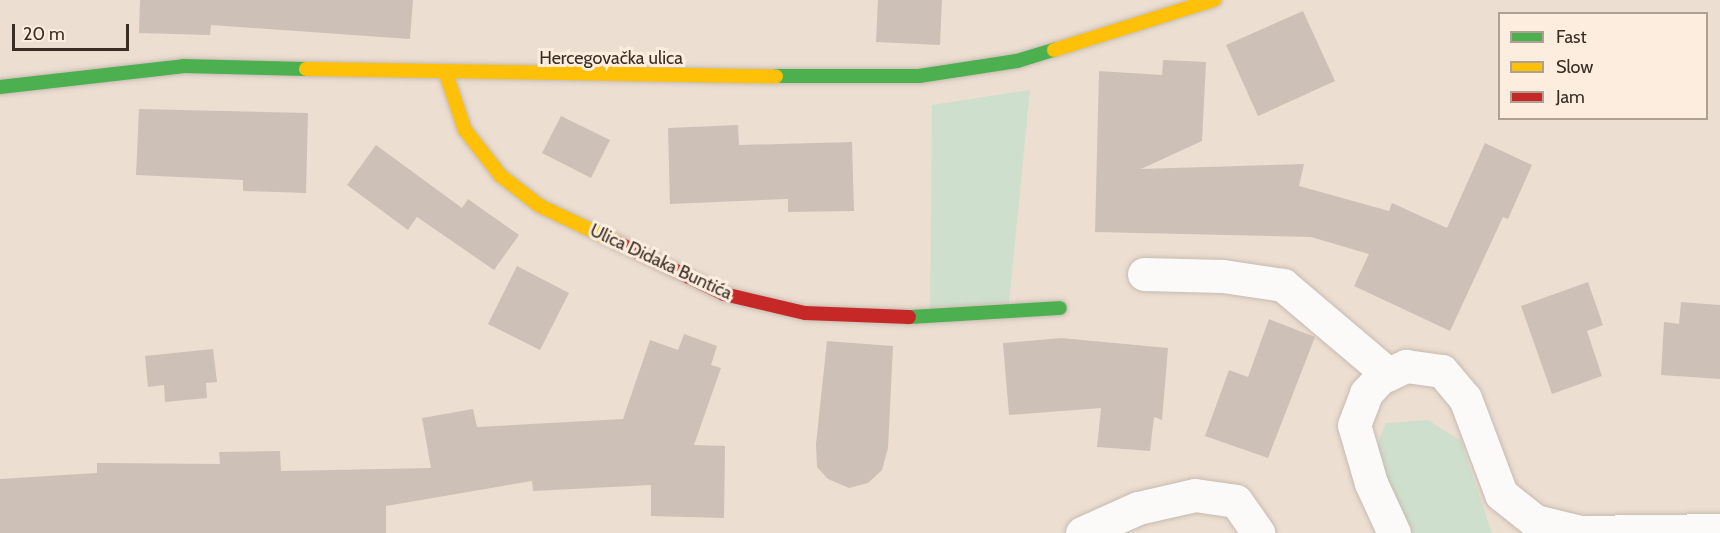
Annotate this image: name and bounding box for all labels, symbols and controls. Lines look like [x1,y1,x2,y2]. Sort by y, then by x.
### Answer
scale bar [15,12,132,50]
legend [1498,12,1708,120]
text: 20 m [23,23,65,45]
text: Fast [1556,26,1587,48]
street label: Hercegovačka ulica [539,47,683,69]
text: Slow [1556,56,1593,78]
text: Jam [1556,86,1585,108]
street label: Ulica Didaka Buntića [586,220,736,304]

